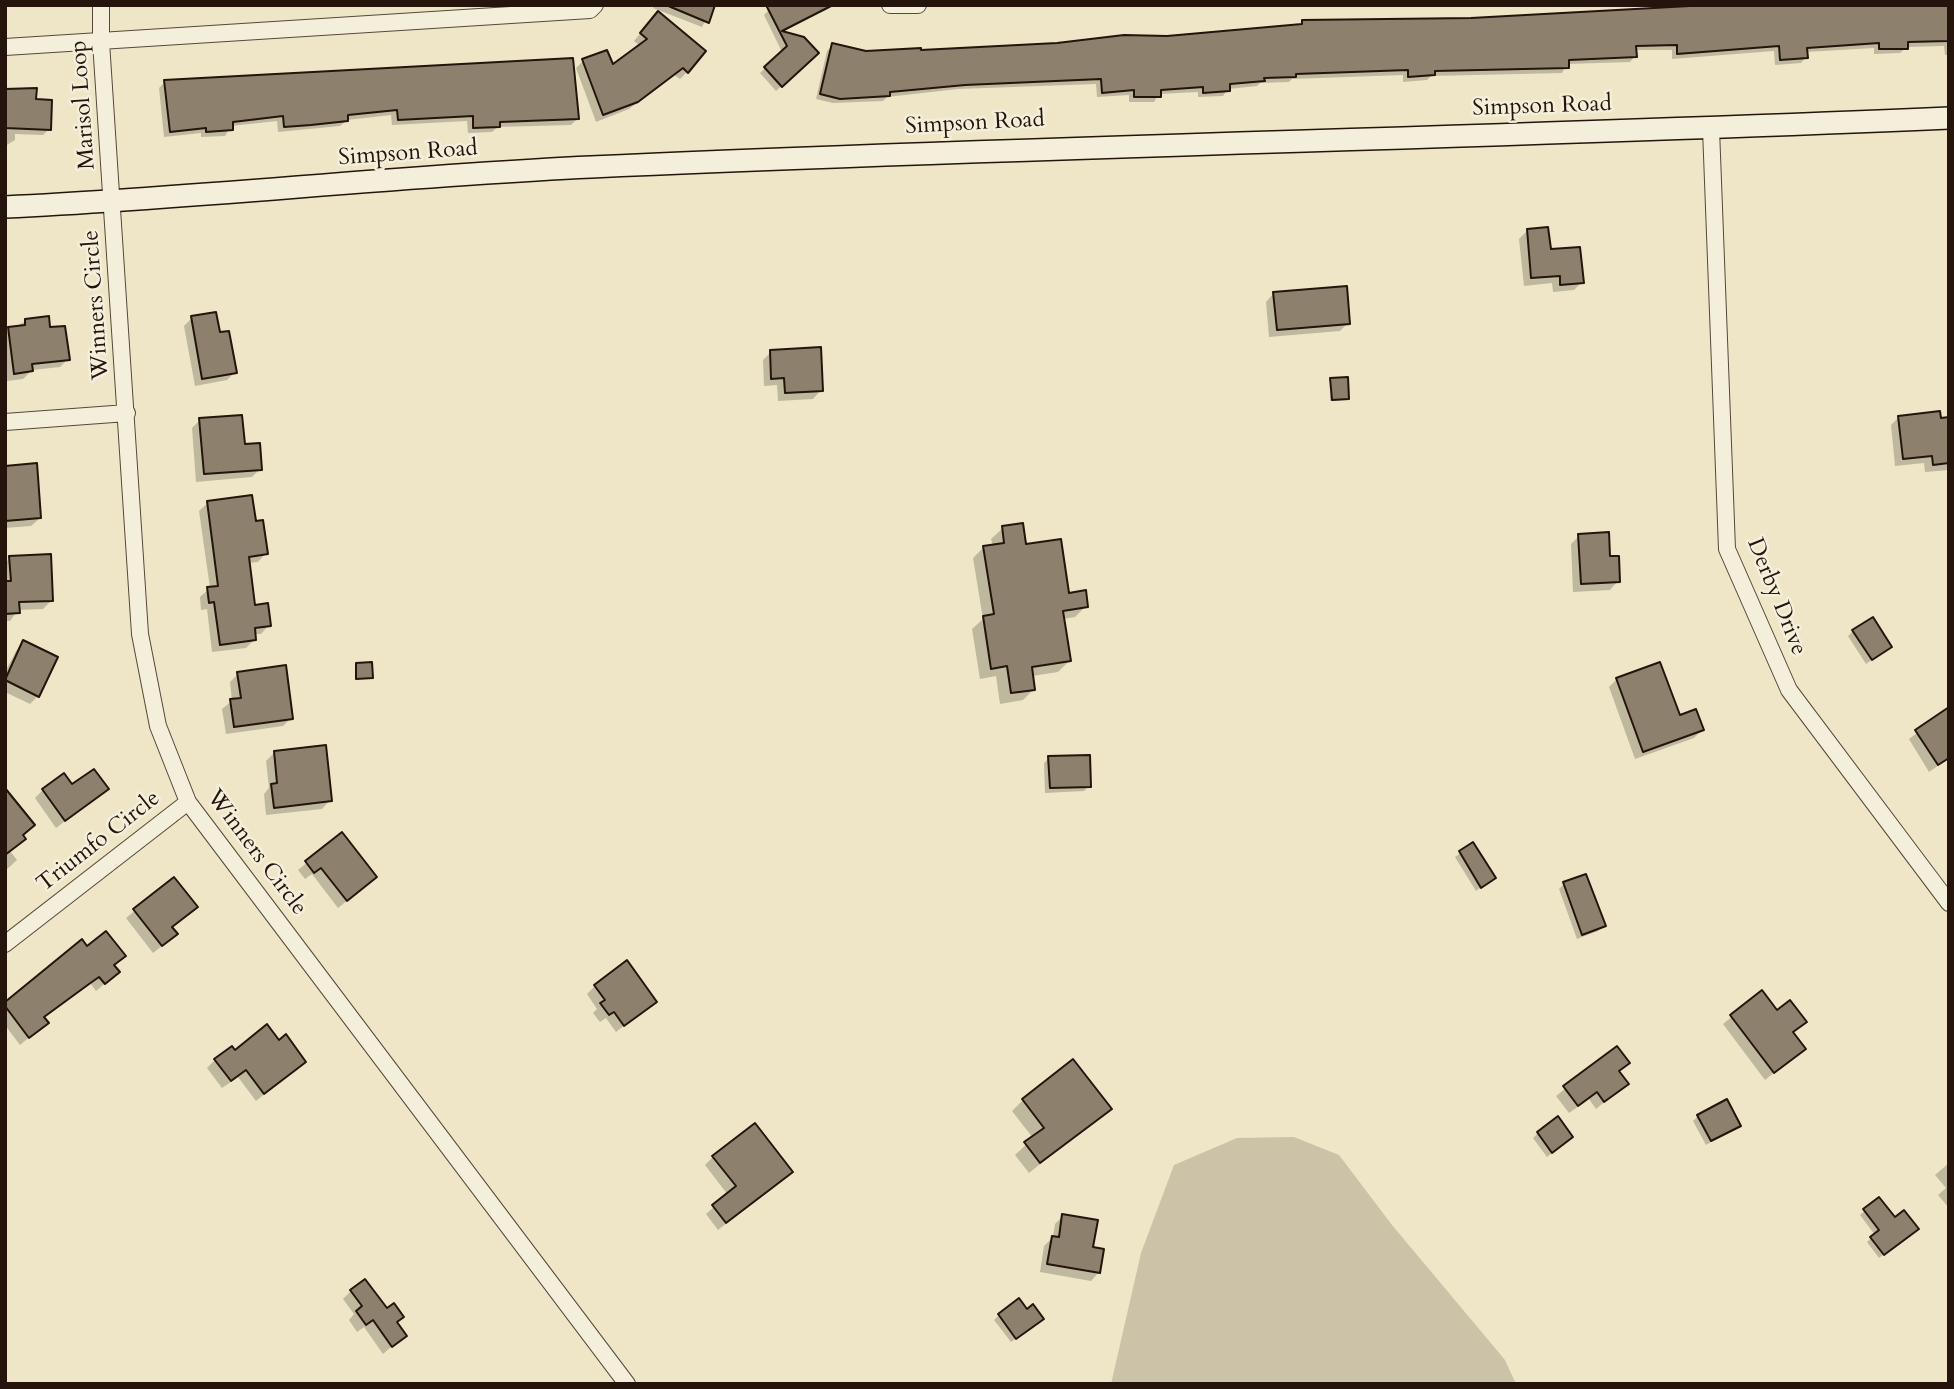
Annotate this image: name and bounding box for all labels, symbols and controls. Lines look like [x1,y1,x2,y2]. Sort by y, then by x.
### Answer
street label: Marisol Loop [66,39,102,171]
street label: Simpson Road [1472,91,1612,123]
street label: Simpson Road [905,107,1045,141]
street label: Simpson Road [337,135,479,173]
street label: Winners Circle [78,229,116,381]
street label: Derby Drive [1740,534,1812,660]
street label: Triumfo Circle [32,785,166,899]
street label: Winners Circle [200,785,312,921]

